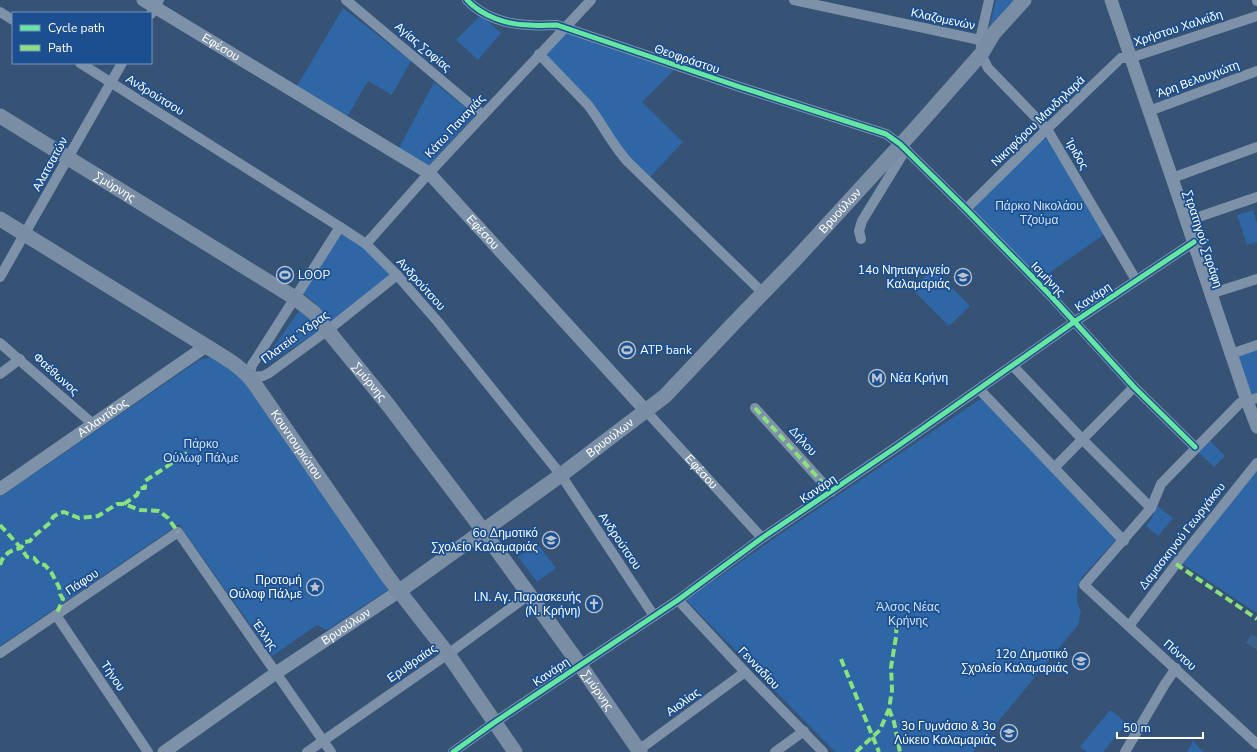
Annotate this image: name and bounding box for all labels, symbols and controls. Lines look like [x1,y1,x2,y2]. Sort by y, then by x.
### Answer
street label: Κλαζομενών [909,4,977,34]
street label: Χρήστου Χαλκίδη [1131,6,1225,50]
legend [12,12,152,64]
street label: Αγίας Σοφίας [391,19,455,76]
text: Cycle path [48,20,105,36]
street label: Εφέσου [199,29,243,65]
text: Path [48,40,73,56]
street label: Θεοφράστου [652,40,722,78]
street label: Άρη Βελουχιώτη [1155,57,1241,101]
street label: Ανδρούτσου [123,71,187,119]
street label: Νικηφόρου Μανδηλαρά [988,72,1088,170]
street label: Κάτω Παναγιάς [421,90,489,161]
street label: Αλατσατών [29,134,71,194]
street label: Ίριδος [1061,135,1092,173]
street label: Σμύρνης [91,168,139,206]
street label: Βρυούλων [815,185,865,237]
street label: Στρατηγού Σαράφη [1180,188,1226,290]
park label: Πάρκο Νικολάου Τζούμα [995,198,1083,228]
street label: Εφέσου [463,211,503,253]
street label: Ανδρούτσου [393,254,449,314]
street label: Ισμήνης [1027,258,1069,300]
place label: 14ο Νηπιαγωγείο Καλαμαριάς [858,262,950,292]
sports icon: LOOP [275,265,295,285]
place label: LOOP [298,267,330,283]
school or university icon: 14ο Νηπιαγωγείο Καλαμαριάς [953,267,973,287]
street label: Κανάρη [1071,279,1115,315]
street label: Πλατεία Ύδρας [258,307,333,367]
sports icon: ATP bank [617,340,637,360]
place label: ATP bank [640,342,693,358]
street label: Φαέθωνος [30,349,82,399]
street label: Σμύρνης [349,359,390,405]
metro station icon: Νέα Κρήνη [867,368,887,388]
place label: Νέα Κρήνη [890,370,948,386]
street label: Ατλαντίδος [74,394,131,441]
street label: Κουντουριώτου [267,407,326,483]
street label: Βρυούλων [583,415,637,461]
street label: Δήλου [786,423,820,459]
park label: Πάρκο Ούλωφ Πάλμε [163,436,239,466]
street label: Εφέσου [681,451,721,492]
street label: Κανάρη [796,471,840,507]
street label: Δαμασκηνού Γεωργάκου [1135,479,1229,593]
street label: Ανδρούτσου [595,509,645,573]
place label: 6ο Δημοτικό Σχολείο Καλαμαριάς [431,525,538,555]
school or university icon: 6ο Δημοτικό Σχολείο Καλαμαριάς [541,530,561,550]
street label: Πάφου [62,565,102,599]
place label: Προτομή Ούλοφ Πάλμε [229,572,303,602]
place icon: Προτομή Ούλοφ Πάλμε [305,577,325,597]
place label: Ι.Ν. Αγ. Παρασκευής (Ν. Κρήνη) [474,589,581,619]
church icon: Ι.Ν. Αγ. Παρασκευής (Ν. Κρήνη) [584,594,604,614]
park label: Άλσος Νέας Κρήνης [876,599,940,629]
street label: Βρυούλων [318,604,374,649]
street label: Έλλης [248,616,281,654]
street label: Πόντου [1160,636,1200,674]
street label: Ερυθραίας [384,640,440,686]
street label: Γενναδίου [735,643,783,693]
place label: 12ο Δημοτικό Σχολείο Καλαμαριάς [961,646,1068,676]
school or university icon: 12ο Δημοτικό Σχολείο Καλαμαριάς [1071,651,1091,671]
street label: Κανάρη [529,654,573,690]
street label: Τήνου [97,658,129,694]
street label: Σμύρνης [578,667,617,714]
street label: Αιολίας [663,684,703,720]
scale bar [1117,714,1203,740]
place label: 3ο Γυμνάσιο & 3ο Λύκειο Καλαμαριάς [894,718,996,748]
text: 50 m [1123,720,1151,736]
school or university icon: 3ο Γυμνάσιο & 3ο Λύκειο Καλαμαριάς [999,723,1019,743]

